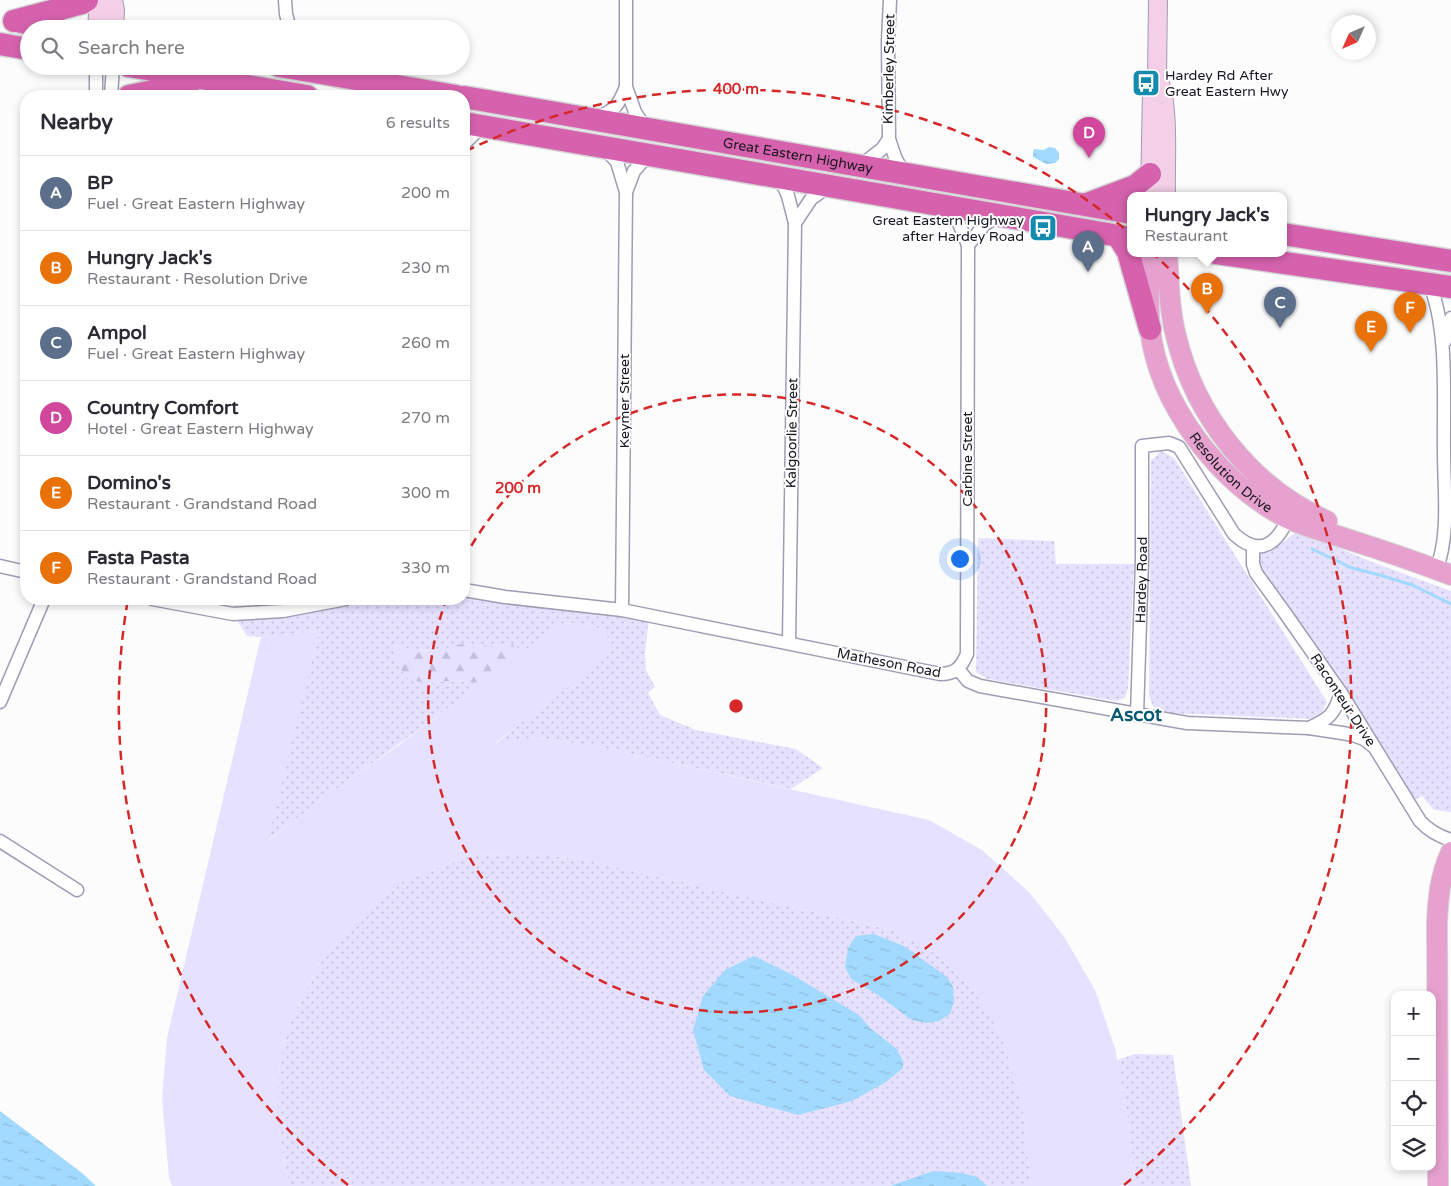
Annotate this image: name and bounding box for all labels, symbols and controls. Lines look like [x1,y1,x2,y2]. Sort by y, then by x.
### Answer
street label: Kimberley Street [880,13,898,124]
north arrow [1331,15,1376,60]
search box [20,20,470,75]
icon: search [38,34,66,62]
text: Search here [78,37,185,59]
place label: Hardey Rd After Great Eastern Hwy [1165,67,1289,100]
bus stop icon: Hardey Rd After Great Eastern Hwy [1131,68,1161,98]
text: 400 m [713,80,759,98]
text: Nearby [40,110,113,135]
text: 6 results [386,113,450,133]
pin: D [1073,117,1105,158]
street label: Great Eastern Highway [722,134,875,177]
text: BP [87,172,113,194]
text: A [50,183,62,203]
text: 200 m [401,183,450,203]
popup [1127,192,1287,257]
text: Fuel · Great Eastern Highway [87,194,305,214]
text: Hungry Jack's [1144,204,1270,226]
place label: Great Eastern Highway after Hardey Road [872,212,1024,245]
bus stop icon: Great Eastern Highway after Hardey Road [1028,213,1058,243]
text: Restaurant [1144,226,1228,246]
pin: A [1072,231,1104,272]
text: Hungry Jack's [87,247,212,269]
text: B [50,258,62,278]
text: 230 m [401,258,450,278]
text: Restaurant · Resolution Drive [87,269,308,289]
pin: B [1191,273,1223,314]
pin: C [1264,287,1296,328]
pin: F [1394,292,1426,333]
pin: E [1355,311,1387,352]
text: Ampol [87,322,147,344]
text: C [50,333,62,353]
text: 260 m [401,333,450,353]
text: Fuel · Great Eastern Highway [87,344,305,364]
street label: Keymer Street [616,353,633,448]
street label: Kalgoorlie Street [783,377,801,488]
text: Country Comfort [87,397,239,419]
text: D [50,408,62,428]
text: 270 m [401,408,450,428]
street label: Carbine Street [959,411,976,507]
text: Hotel · Great Eastern Highway [87,419,314,439]
street label: Resolution Drive [1186,429,1276,516]
text: Domino's [87,472,171,494]
text: 200 m [495,479,541,497]
text: E [51,483,61,503]
text: 300 m [401,483,450,503]
text: Restaurant · Grandstand Road [87,494,317,514]
street label: Hardey Road [1131,537,1151,624]
your location [947,546,973,572]
text: Fasta Pasta [87,547,190,569]
text: F [51,558,61,578]
text: 330 m [401,558,450,578]
text: Restaurant · Grandstand Road [87,569,317,589]
street label: Matheson Road [836,645,942,681]
street label: Raconteur Drive [1307,650,1379,750]
centre of rings [727,697,745,715]
district label: Ascot [1110,704,1163,726]
map controls [1391,991,1436,1171]
button: + [1391,991,1436,1036]
button: − [1391,1036,1436,1081]
button: locate [1391,1081,1436,1126]
button: layers [1391,1126,1436,1171]

